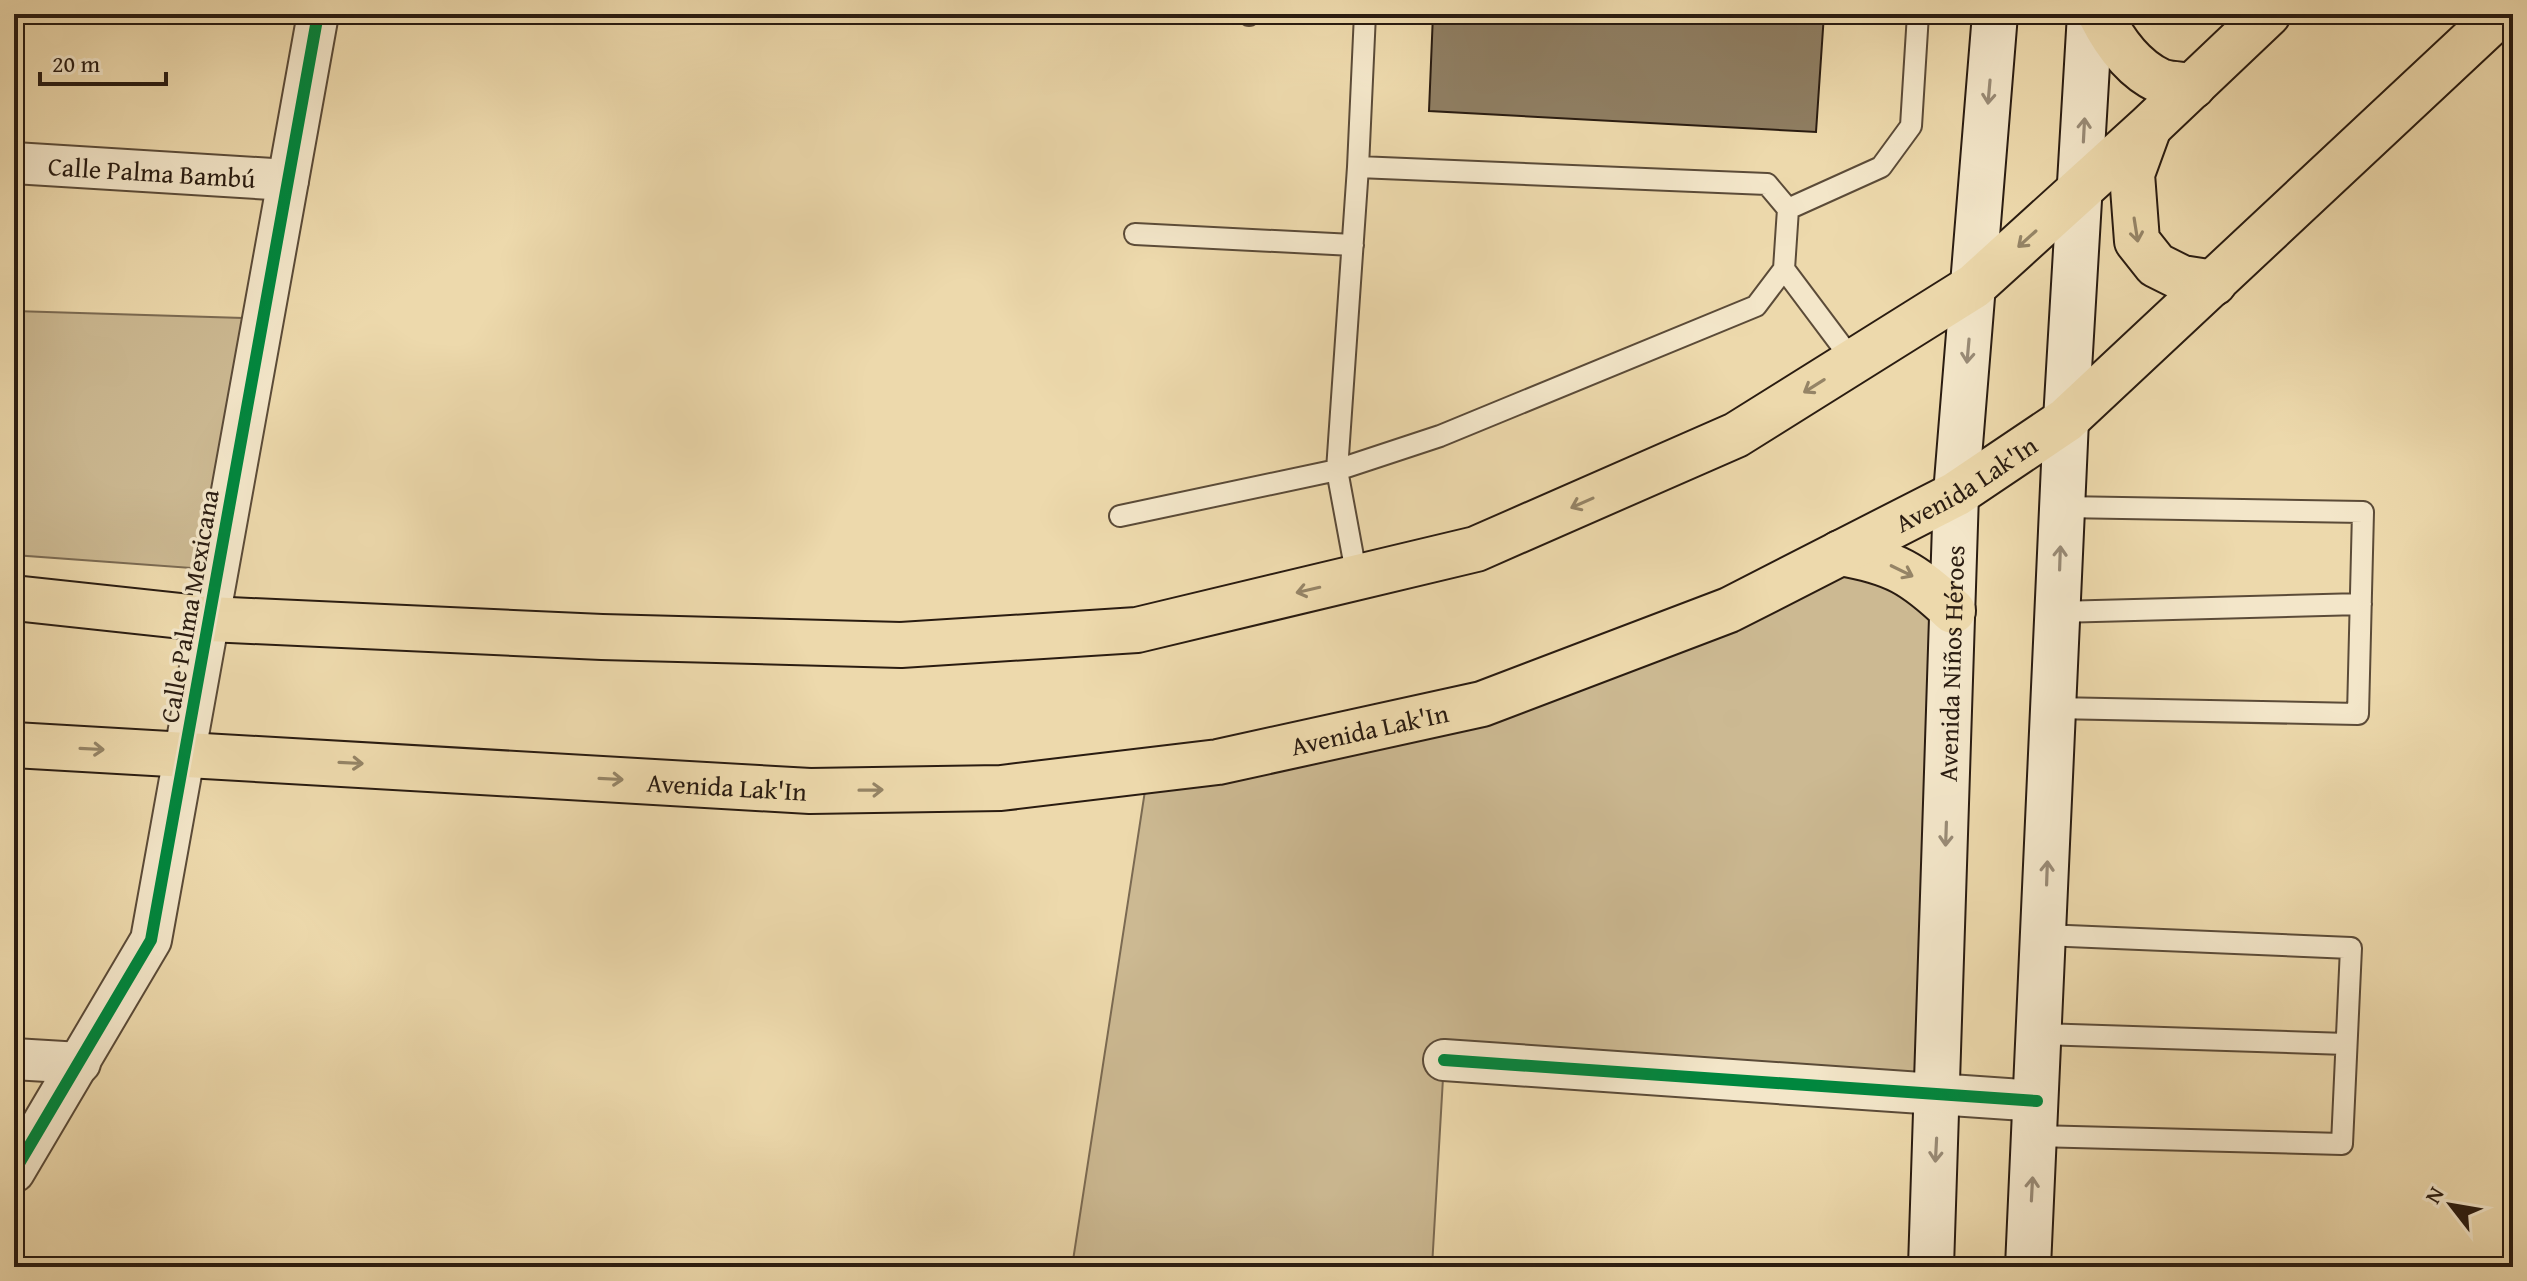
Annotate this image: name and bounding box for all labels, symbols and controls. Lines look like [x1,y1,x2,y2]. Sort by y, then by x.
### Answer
scale bar [40,36,166,86]
text: 20 m [52,46,100,81]
one-way arrow [1981,78,1996,105]
one-way arrow [2076,117,2091,144]
street label: Calle Palma Bambú [47,146,257,197]
one-way arrow [2129,216,2144,242]
one-way arrow [2017,229,2037,247]
one-way arrow [1961,337,1976,364]
one-way arrow [1803,378,1825,395]
street label: Avenida Lak'In [1888,425,2045,542]
street label: Calle Palma Mexicana [149,486,229,726]
one-way arrow [1570,496,1595,511]
street label: Avenida Niños Héroes [1927,544,1974,782]
one-way arrow [2052,545,2067,572]
one-way arrow [1890,564,1914,579]
one-way arrow [1296,583,1322,598]
street label: Avenida Lak'In [1287,692,1452,765]
one-way arrow [78,741,105,756]
one-way arrow [338,756,364,771]
street label: Avenida Lak'In [646,762,808,810]
one-way arrow [597,772,624,787]
one-way arrow [857,782,884,797]
one-way arrow [1939,820,1954,847]
one-way arrow [2039,860,2054,887]
one-way arrow [1928,1136,1943,1163]
north arrow [2411,1165,2491,1245]
one-way arrow [2025,1176,2040,1203]
text: N [2416,1180,2452,1209]

